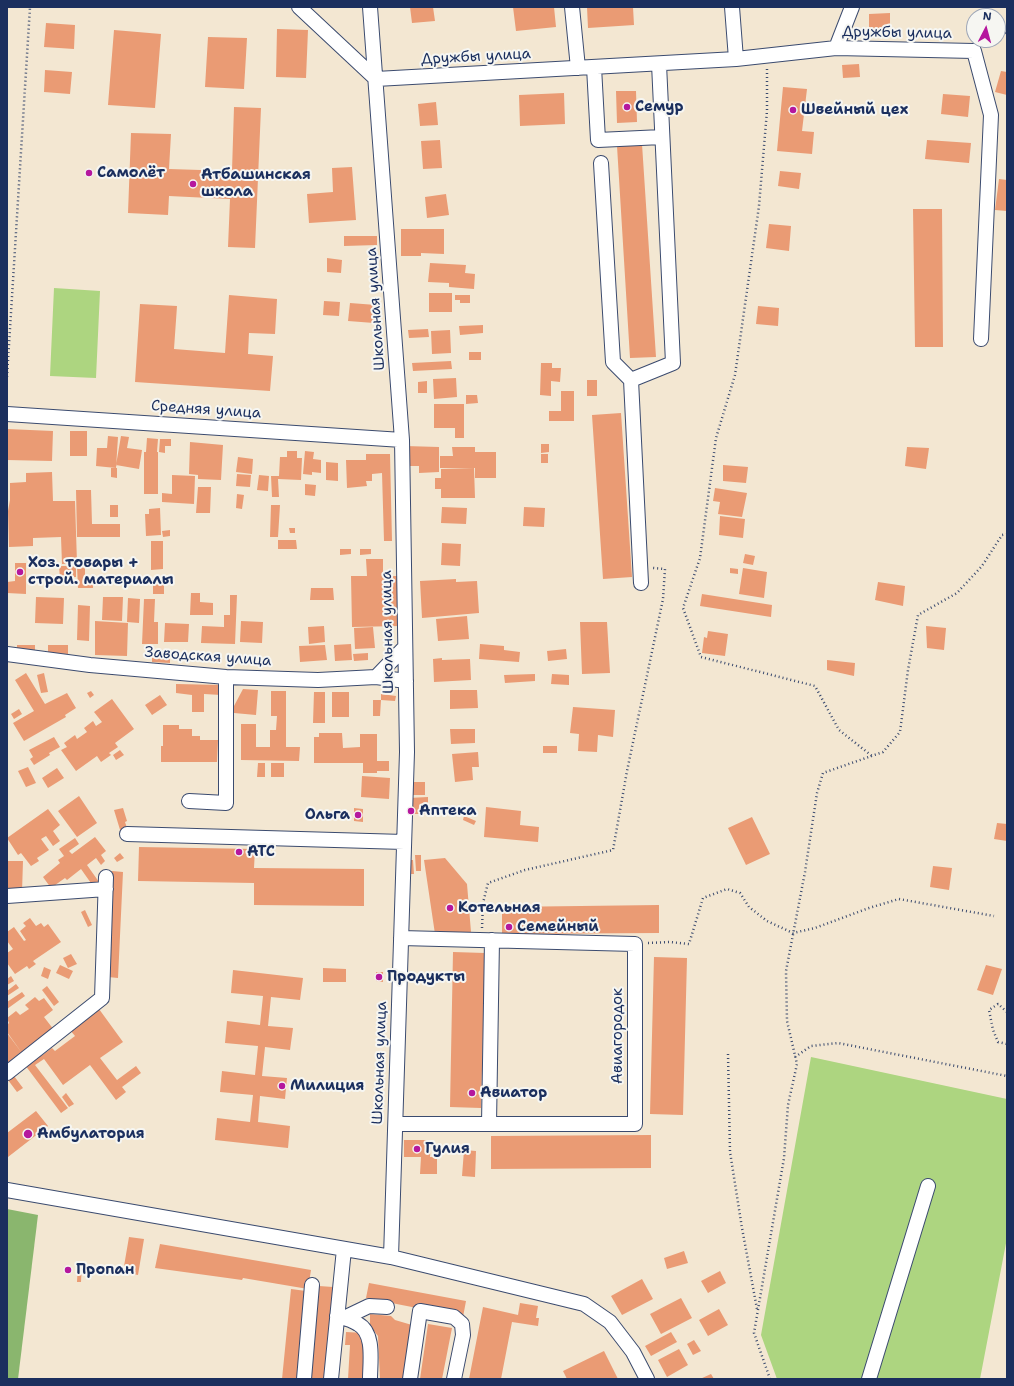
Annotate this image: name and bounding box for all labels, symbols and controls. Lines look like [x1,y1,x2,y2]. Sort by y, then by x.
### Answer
north arrow [966,8,1006,48]
text: N [982,9,992,24]
street label: Дружбы улица [842,23,952,43]
street label: Дружбы улица [421,45,531,69]
place label: Семур [635,98,683,116]
place label: Швейный цех [801,101,908,119]
marker: Семур [622,102,632,112]
marker: Швейный цех [788,105,798,115]
place label: Самолёт [97,164,165,182]
place label: Атбашинская школа [201,166,311,201]
marker: Самолёт [84,168,94,178]
marker: Атбашинская школа [188,179,198,189]
street label: Школьная улица [363,247,389,371]
street label: Средняя улица [150,397,262,423]
place label: Хоз. товары + строй. материалы [28,554,174,589]
marker: Хоз. товары + строй. материалы [15,567,25,577]
street label: Школьная улица [378,570,398,694]
street label: Заводская улица [144,644,272,670]
place label: Аптека [419,802,477,820]
place label: Ольга [305,806,350,824]
marker: Аптека [406,806,416,816]
marker: Ольга [353,810,363,820]
place label: АТС [247,843,275,861]
marker: АТС [234,847,244,857]
place label: Котельная [458,899,541,917]
marker: Котельная [445,903,455,913]
place label: Семейный [517,918,599,936]
marker: Семейный [504,922,514,932]
place label: Продукты [387,968,465,986]
marker: Продукты [374,972,384,982]
street label: Авиагородок [609,988,627,1084]
street label: Школьная улица [369,1001,391,1125]
place label: Милиция [290,1077,364,1095]
marker: Милиция [277,1081,287,1091]
place label: Авиатор [480,1084,547,1102]
marker: Авиатор [467,1088,477,1098]
place label: Амбулатория [37,1125,145,1143]
marker: Амбулатория [22,1128,34,1140]
place label: Гулия [425,1140,470,1158]
marker: Гулия [412,1144,422,1154]
place label: Пропан [76,1261,134,1279]
marker: Пропан [63,1265,73,1275]

